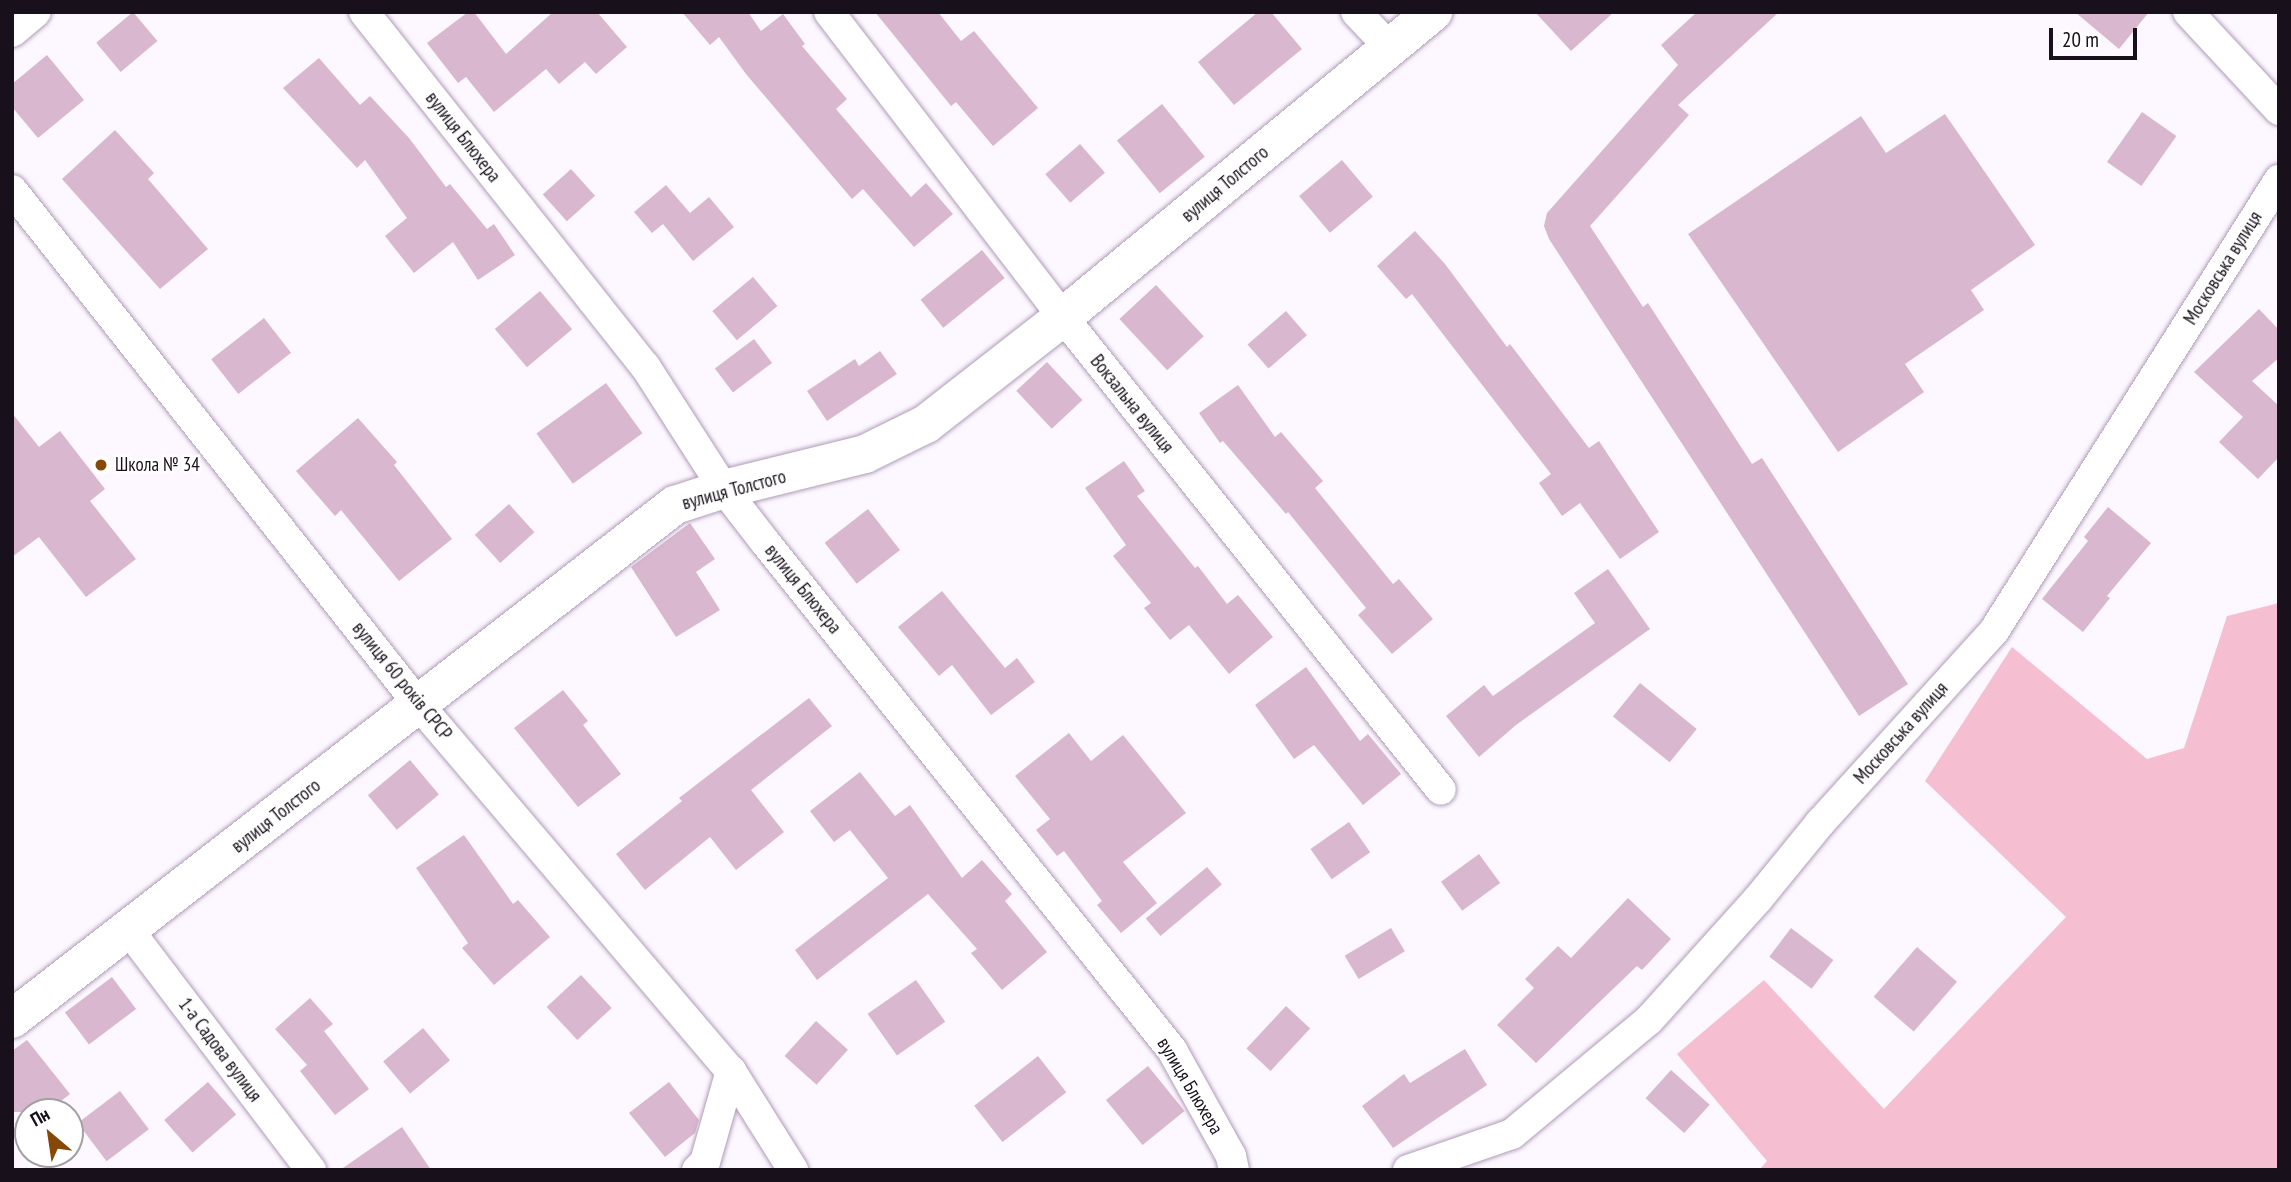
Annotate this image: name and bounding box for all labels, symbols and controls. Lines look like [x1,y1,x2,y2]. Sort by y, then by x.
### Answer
scale bar [2053,14,2140,58]
text: 20 m [2062,26,2099,53]
street label: вулиця Блюхера [421,87,505,187]
street label: вулиця Толстого [1177,141,1273,227]
street label: Московська вулиця [2179,207,2267,329]
street label: Вокзальна вулиця [1085,350,1179,458]
place label: Школа № 34 [115,454,200,476]
marker: Школа № 34 [93,457,109,473]
street label: вулиця Толстого [679,465,789,515]
street label: вулиця Блюхера [760,540,846,638]
street label: вулиця 60 років СРСР [347,617,457,745]
street label: Московська вулиця [1849,677,1953,789]
street label: вулиця Толстого [227,774,325,858]
street label: 1-а Садова вулиця [174,994,266,1106]
street label: вулиця Блюхера [1152,1034,1228,1138]
north arrow [14,1098,84,1168]
text: Пн [26,1101,54,1131]

